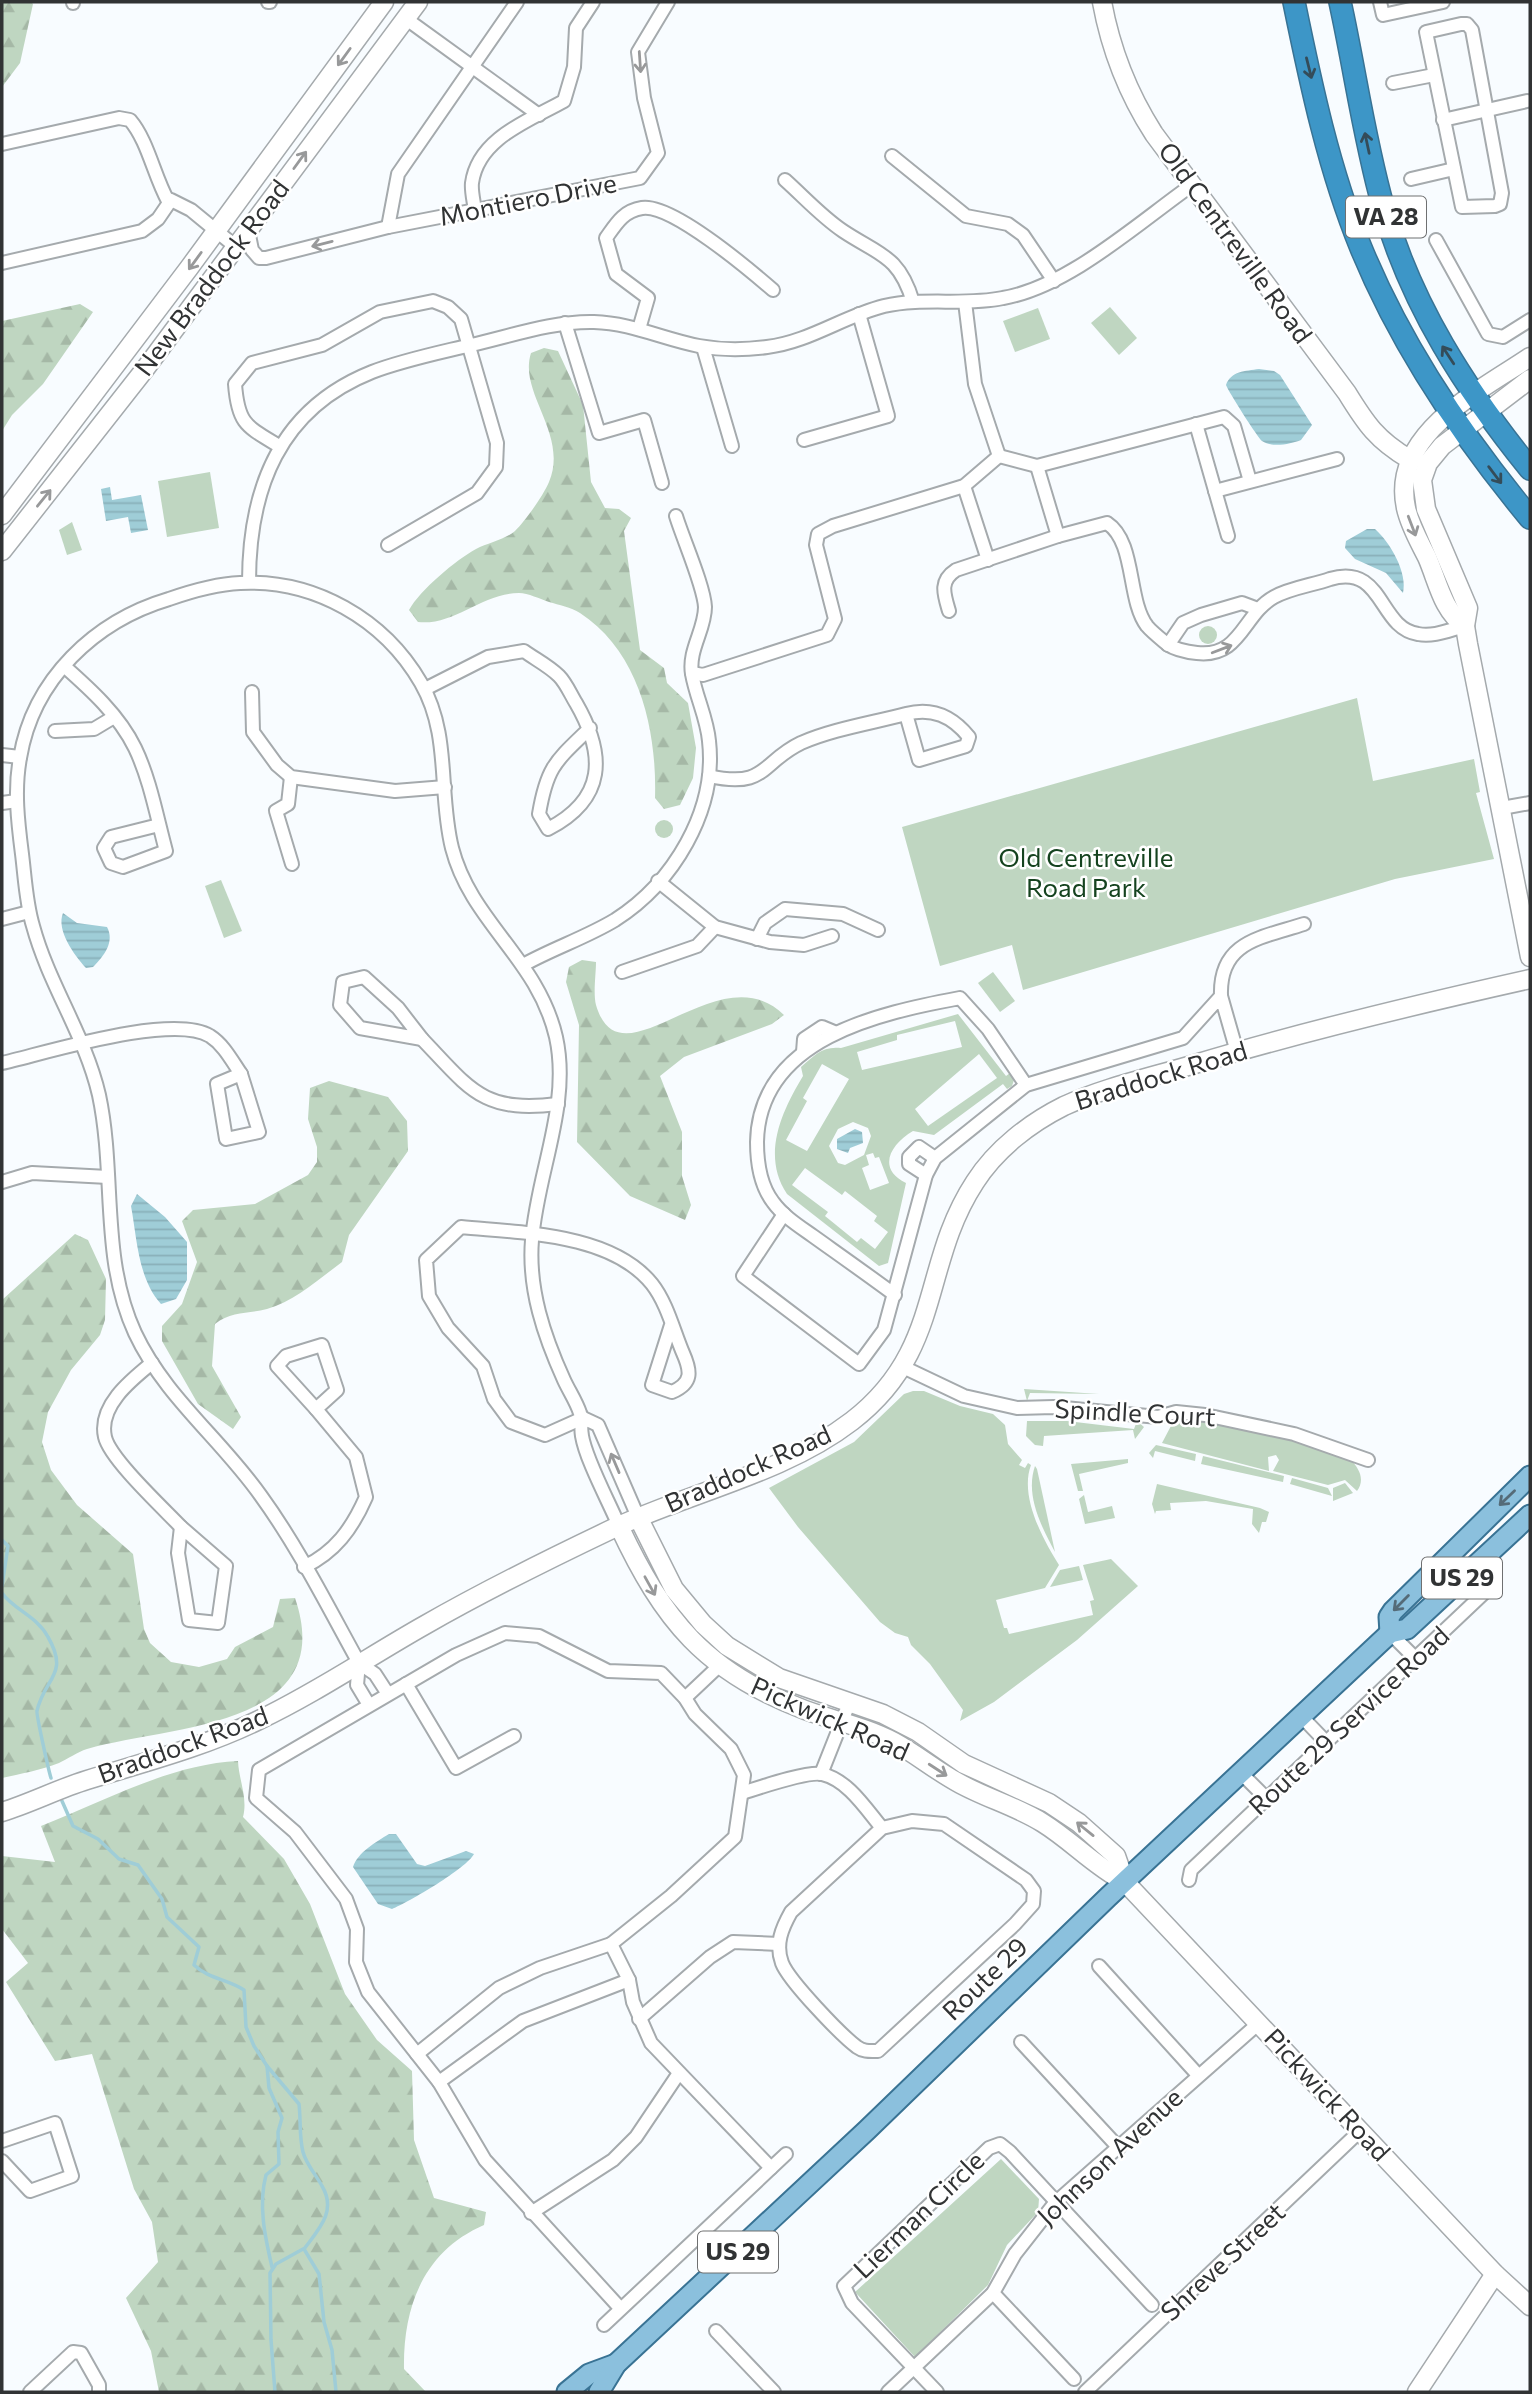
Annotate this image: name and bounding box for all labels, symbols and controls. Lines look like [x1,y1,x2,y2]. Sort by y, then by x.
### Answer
one-way arrow [337,47,351,66]
one-way arrow [634,50,647,73]
one-way arrow [1303,56,1316,79]
one-way arrow [1360,132,1374,155]
street label: Old Centreville Road [1153,136,1320,349]
one-way arrow [292,151,307,170]
street label: Montiero Drive [437,166,619,231]
street label: New Braddock Road [127,173,295,381]
road number: VA 28 [1346,196,1426,238]
one-way arrow [311,238,334,251]
one-way arrow [188,251,203,270]
one-way arrow [1440,345,1454,365]
one-way arrow [1488,465,1503,483]
one-way arrow [37,489,52,508]
one-way arrow [1407,515,1420,536]
one-way arrow [1211,641,1232,654]
park label: Old Centreville Road Park [998,841,1174,902]
street label: Braddock Road [1071,1034,1251,1116]
street label: Spindle Court [1054,1392,1216,1431]
street label: Braddock Road [659,1417,835,1518]
one-way arrow [608,1453,621,1475]
one-way arrow [1499,1490,1516,1507]
road number: US 29 [1422,1558,1502,1598]
one-way arrow [643,1576,657,1596]
one-way arrow [1393,1594,1410,1611]
street label: Route 29 Service Road [1241,1619,1455,1821]
street label: Pickwick Road [747,1669,915,1766]
street label: Braddock Road [93,1698,272,1789]
one-way arrow [928,1763,947,1778]
one-way arrow [1077,1821,1095,1836]
street label: Route 29 [935,1930,1033,2026]
street label: Pickwick Road [1259,2021,1397,2167]
street label: Johnson Avenue [1030,2081,1188,2231]
street label: Lierman Circle [846,2144,990,2284]
street label: Shreve Street [1153,2196,1291,2326]
road number: US 29 [698,2232,778,2272]

